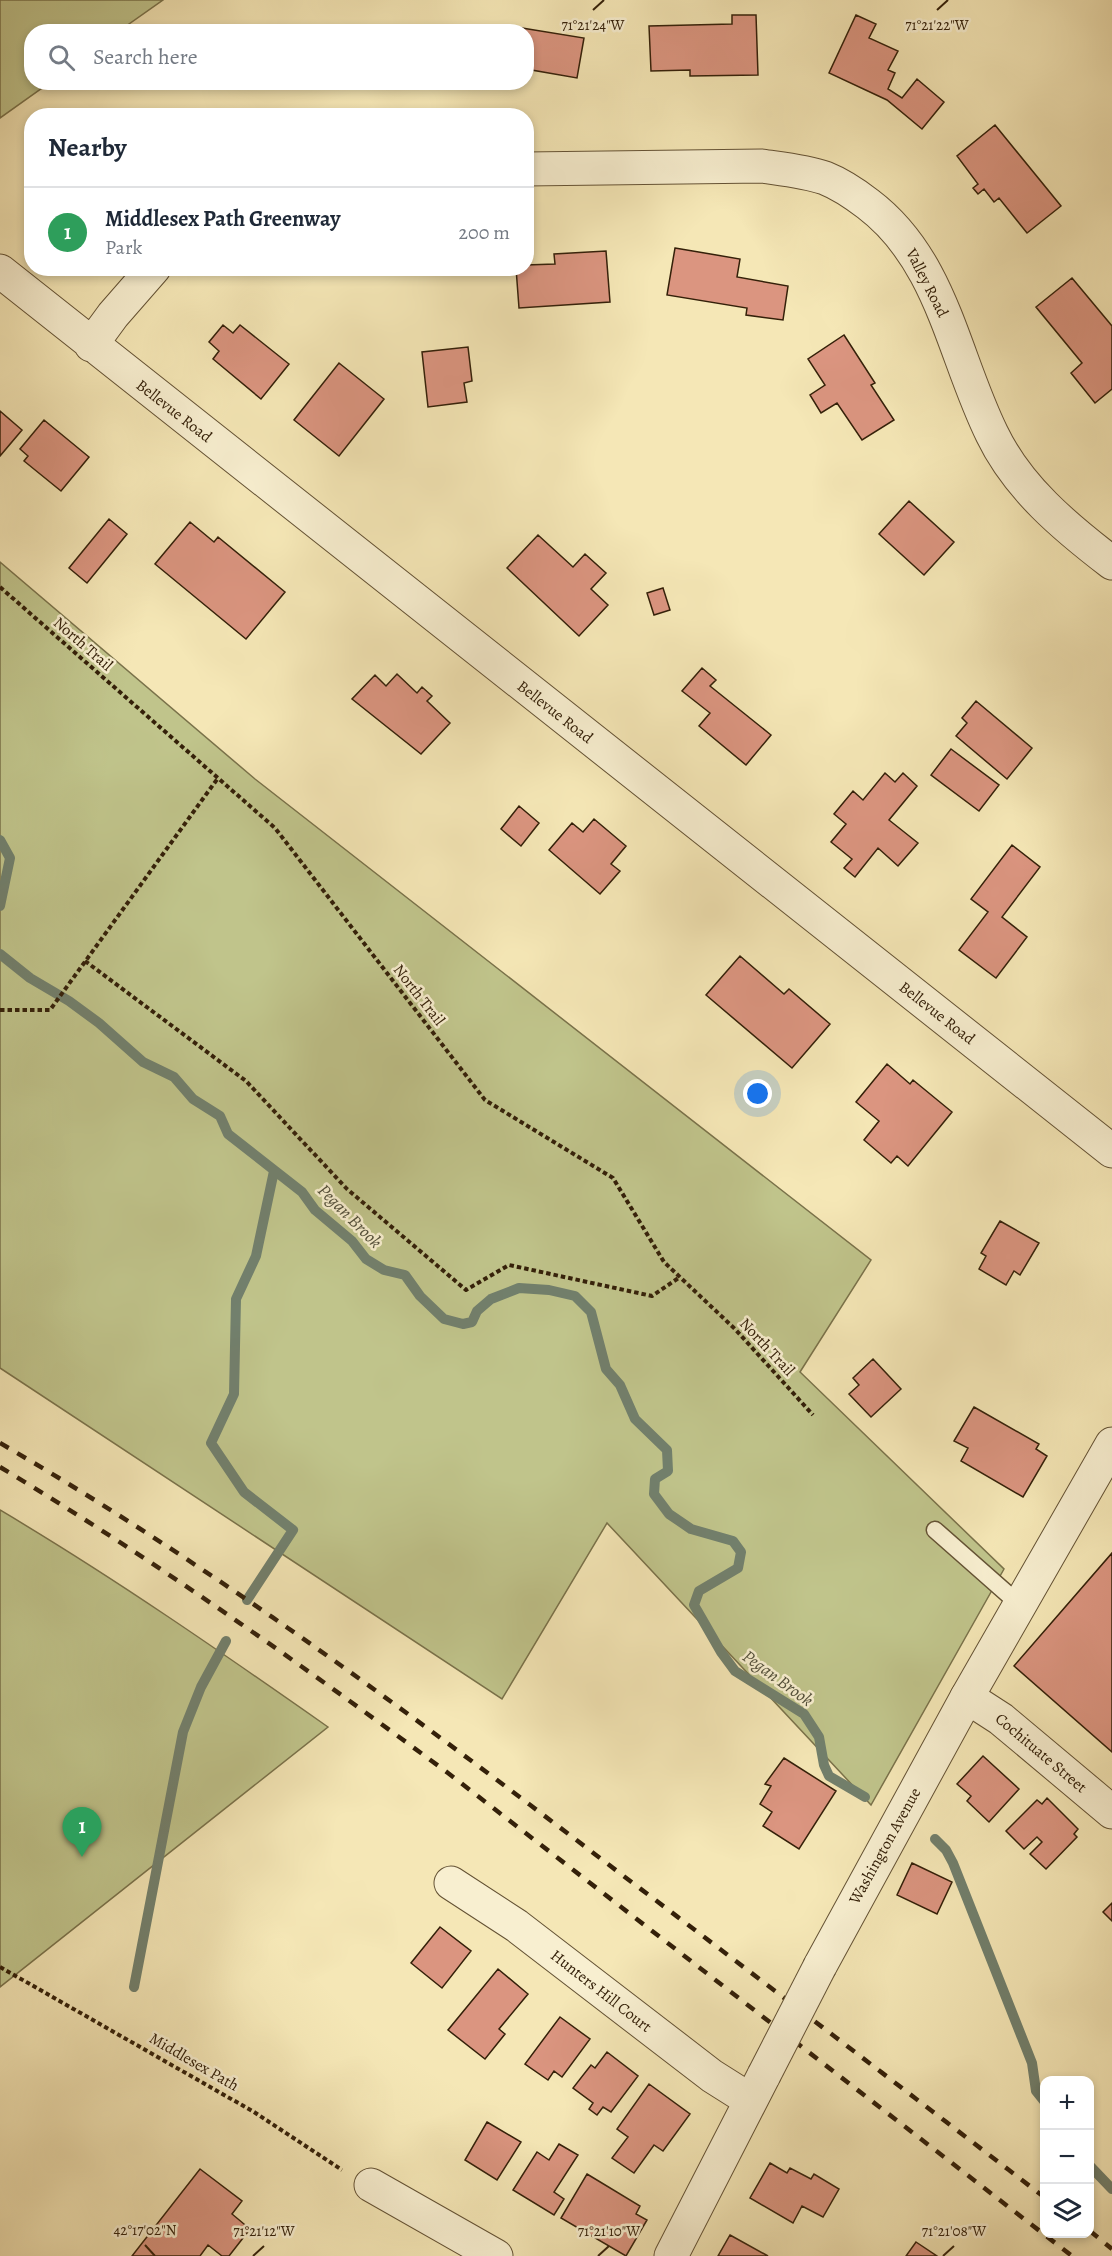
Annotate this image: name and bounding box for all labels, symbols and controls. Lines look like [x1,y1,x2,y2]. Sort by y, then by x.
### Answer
text: 71°21'24"W [561,15,625,35]
text: 71°21'22"W [905,15,969,35]
search box [24,24,534,90]
icon: search [45,41,78,74]
text: Search here [93,42,198,72]
text: Nearby [48,130,127,165]
text: Middlesex Path Greenway [105,204,341,234]
text: 1 [64,219,71,246]
text: 200 m [459,219,510,246]
text: Park [105,234,143,261]
street label: Valley Road [900,244,954,322]
street label: Bellevue Road [131,374,217,448]
street label: North Trail [48,612,118,676]
street label: Bellevue Road [512,675,598,749]
street label: North Trail [388,960,450,1030]
street label: Bellevue Road [894,976,980,1050]
your location [743,1079,772,1108]
water label: Pegan Brook [313,1179,387,1253]
street label: North Trail [734,1313,800,1381]
water label: Pegan Brook [738,1644,818,1712]
street label: Cochituate Street [990,1708,1092,1798]
street label: Washington Avenue [843,1784,926,1909]
pin: 1 [62,1808,101,1857]
street label: Hunters Hill Court [546,1945,656,2037]
street label: Middlesex Path [145,2027,243,2097]
map controls [1040,2076,1094,2238]
button: + [1040,2076,1094,2130]
button: − [1040,2130,1094,2184]
button: layers [1040,2184,1094,2238]
text: 42°17'02"N [114,2220,177,2240]
text: 71°21'12"W [233,2221,295,2241]
text: 71°21'10"W [578,2221,640,2241]
text: 71°21'08"W [922,2221,986,2241]

